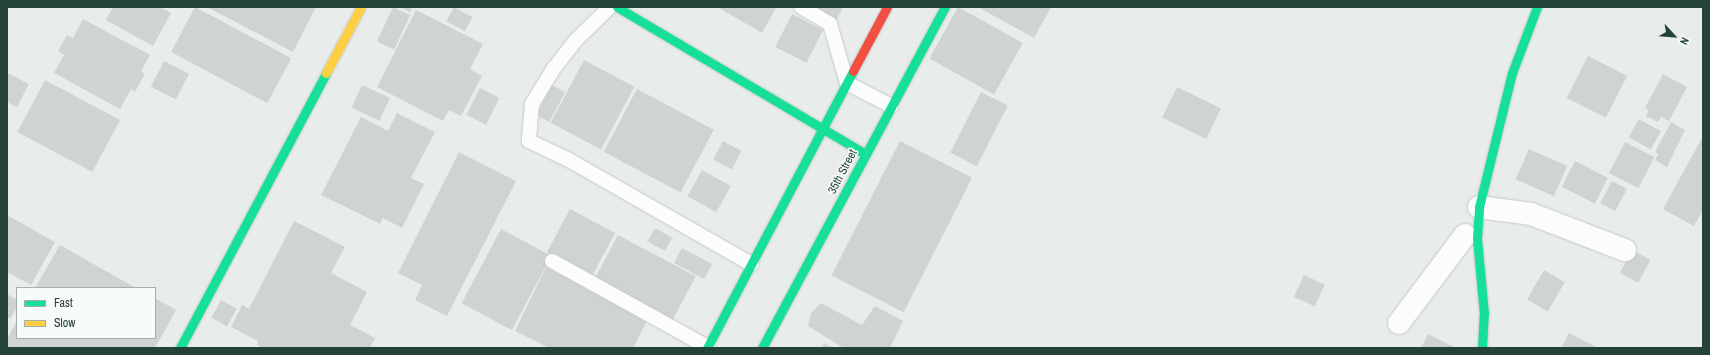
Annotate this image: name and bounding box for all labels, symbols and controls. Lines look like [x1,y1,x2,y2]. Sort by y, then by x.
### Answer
north arrow [1654,16,1694,56]
text: N [1677,35,1693,47]
street label: 35th Street [825,147,861,197]
legend [16,287,156,339]
text: Fast [54,295,73,311]
text: Slow [54,315,75,331]

